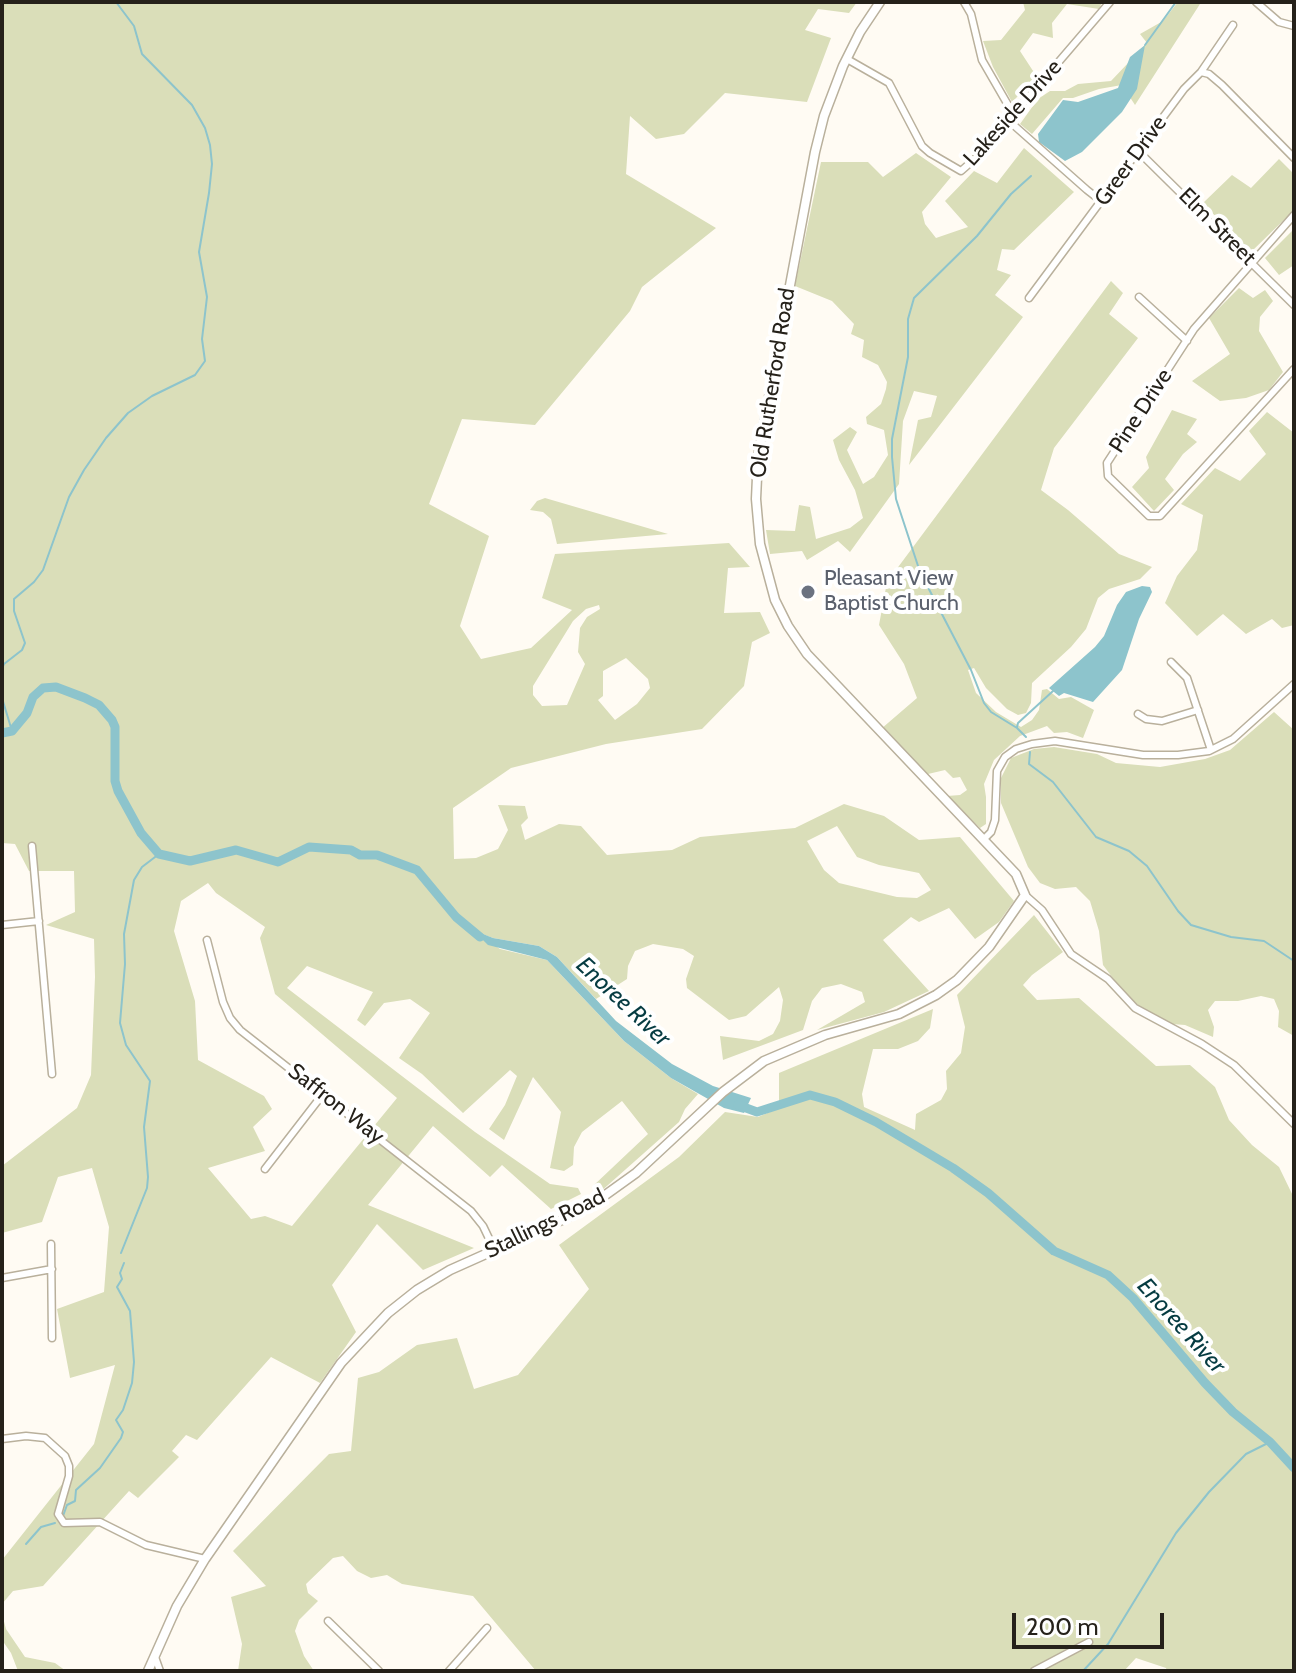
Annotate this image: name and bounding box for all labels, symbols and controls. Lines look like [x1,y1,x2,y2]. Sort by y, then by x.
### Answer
street label: Lakeside Drive [958,54,1068,172]
street label: Greer Drive [1089,111,1173,211]
street label: Elm Street [1173,183,1261,271]
street label: Old Rutherford Road [745,286,801,480]
street label: Pine Drive [1104,364,1178,458]
place label: Pleasant View Baptist Church [824,566,959,618]
marker: Pleasant View Baptist Church [799,583,817,601]
water label: Enoree River [570,951,676,1053]
street label: Saffron Way [283,1058,389,1150]
street label: Stallings Road [481,1184,609,1264]
water label: Enoree River [1131,1272,1231,1380]
scale bar [1016,1597,1168,1647]
text: 200 m [1026,1612,1099,1641]

